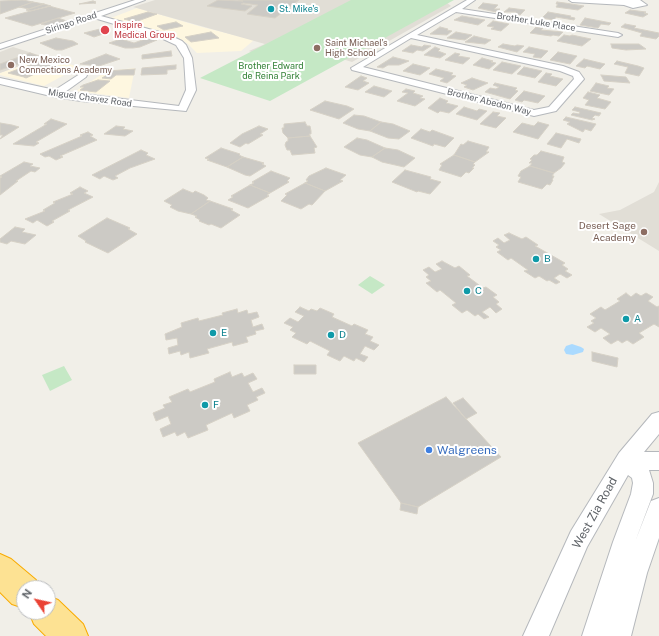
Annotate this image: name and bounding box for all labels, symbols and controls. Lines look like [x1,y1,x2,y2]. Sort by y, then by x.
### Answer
marker: St. Mike's [266,4,276,14]
place label: St. Mike's [279,4,318,14]
street label: Siringo Road [44,10,98,36]
street label: Brother Luke Place [496,10,576,34]
place label: Inspire Medical Group [114,20,175,41]
marker: Inspire Medical Group [99,24,111,36]
place label: Saint Michael's High School [325,38,388,59]
marker: Saint Michael's High School [312,43,322,53]
place label: New Mexico Connections Academy [19,55,112,76]
marker: New Mexico Connections Academy [6,60,16,70]
park label: Brother Edward de Reina Park [238,61,304,82]
street label: Brother Abedon Way [446,86,532,118]
street label: Miguel Chavez Road [47,87,133,109]
place label: Desert Sage Academy [579,220,636,244]
marker: Desert Sage Academy [639,227,649,237]
place label: B [544,253,551,265]
marker: B [531,254,541,264]
place label: C [475,285,482,297]
marker: C [462,286,472,296]
place label: A [634,313,641,325]
marker: A [621,314,631,324]
place label: E [221,327,227,339]
marker: E [208,328,218,338]
place label: D [339,329,346,341]
marker: D [326,330,336,340]
place label: F [213,399,219,411]
marker: F [200,400,210,410]
place label: Walgreens [437,443,497,457]
marker: Walgreens [424,445,434,455]
street label: West Zia Road [569,475,621,551]
north arrow [16,580,56,620]
text: N [19,587,34,601]

